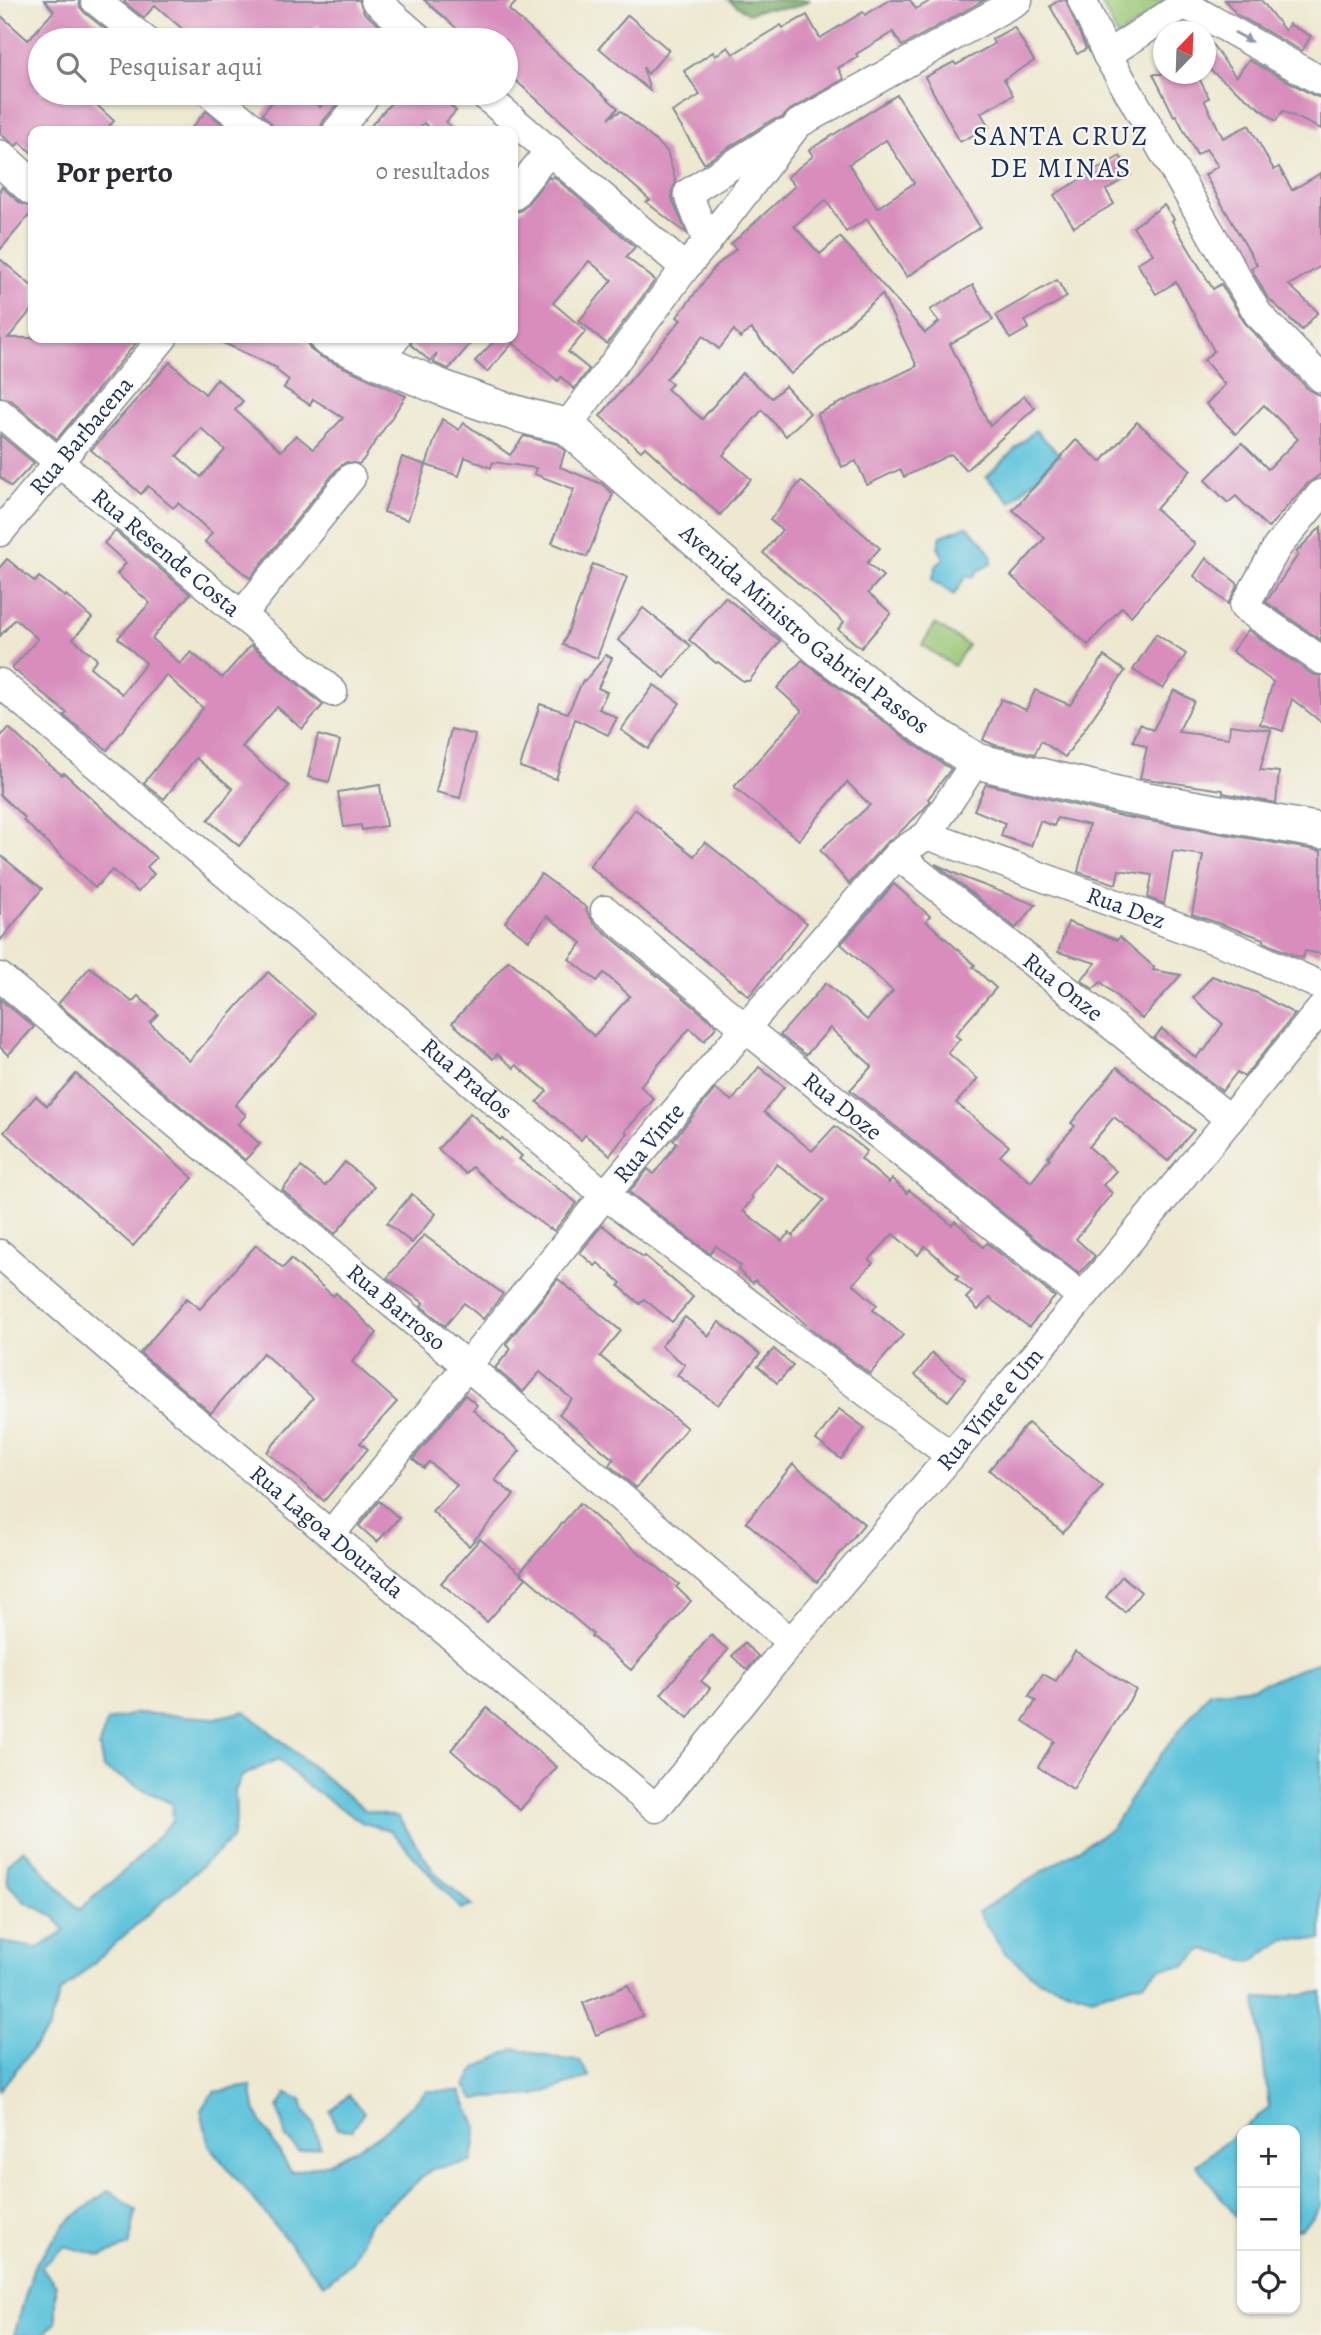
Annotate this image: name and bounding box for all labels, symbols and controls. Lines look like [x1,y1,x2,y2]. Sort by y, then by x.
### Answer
north arrow [1153,21,1216,84]
search box [28,28,518,105]
one-way arrow [1234,31,1253,43]
icon: search [52,48,90,86]
text: Pesquisar aqui [108,49,263,84]
district label: SANTA CRUZ DE MINAS [973,117,1149,187]
text: Por perto [56,152,173,192]
text: 0 resultados [376,156,490,187]
street label: Rua Barbacena [22,369,141,502]
street label: Rua Resende Costa [85,481,248,625]
street label: Avenida Ministro Gabriel Passos [672,516,936,741]
street label: Rua Dez [1082,879,1170,937]
street label: Rua Onze [1016,945,1110,1029]
street label: Rua Prados [415,1030,520,1126]
street label: Rua Doze [796,1064,889,1148]
street label: Rua Vinte [606,1096,692,1190]
street label: Rua Barroso [340,1256,453,1358]
street label: Rua Vinte e Um [929,1340,1051,1478]
street label: Rua Lagoa Dourada [243,1458,412,1606]
map controls [1237,2125,1300,2314]
button: + [1237,2125,1300,2188]
button: − [1237,2188,1300,2251]
button: locate [1237,2251,1300,2314]

